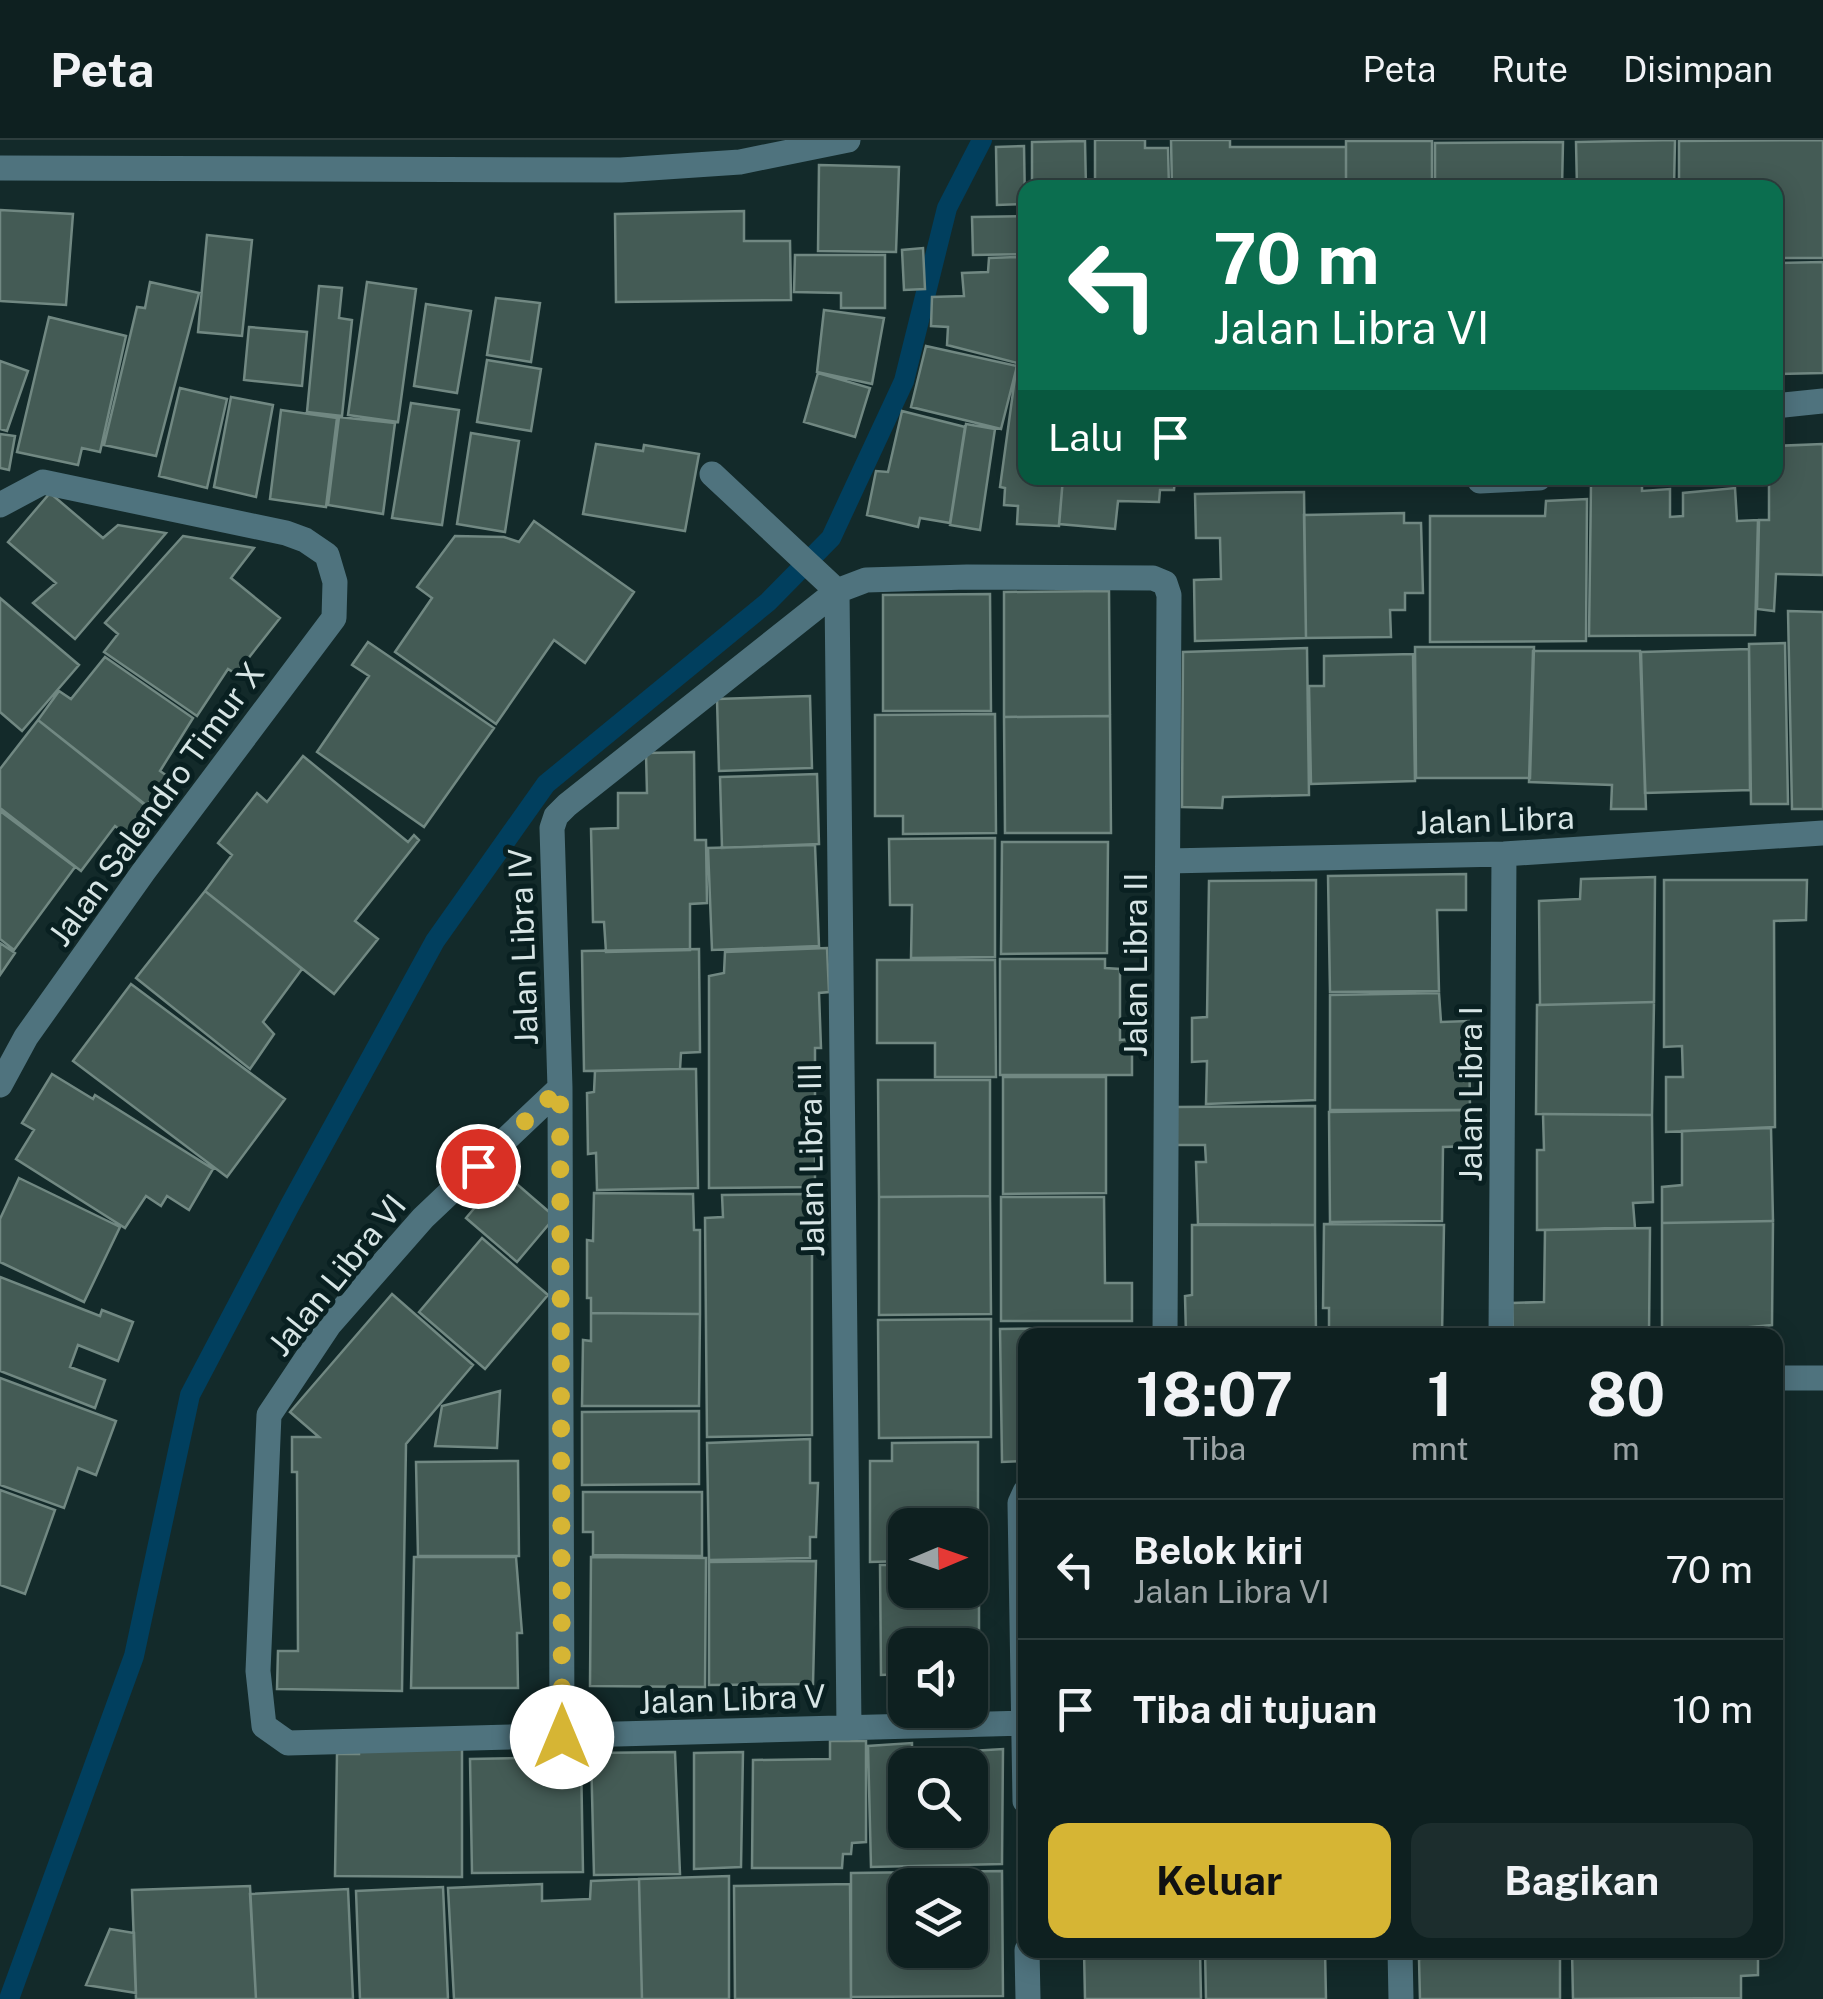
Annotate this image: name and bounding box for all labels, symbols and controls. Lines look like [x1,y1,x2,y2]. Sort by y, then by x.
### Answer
text: Peta [50,41,155,98]
text: Peta [1362,49,1436,90]
text: Rute [1491,49,1568,90]
text: Disimpan [1623,49,1773,90]
text: 70 m [1213,217,1380,300]
icon: left [1048,220,1178,350]
text: Jalan Libra VI [1213,301,1489,354]
icon: arrive [1143,410,1198,465]
text: Lalu [1048,415,1123,460]
street label: Jalan Salendro Timur X [41,655,271,953]
street label: Jalan Libra [1415,799,1575,841]
street label: Jalan Libra IV [501,848,545,1046]
street label: Jalan Libra II [1117,873,1154,1057]
street label: Jalan Libra I [1452,1006,1489,1182]
street label: Jalan Libra III [791,1063,831,1257]
pin [436,1124,521,1209]
icon: arrive [451,1139,506,1194]
street label: Jalan Libra VI [261,1187,413,1363]
text: 18:07 [1136,1359,1293,1430]
text: 1 [1427,1359,1453,1430]
text: 80 [1586,1359,1665,1430]
text: Tiba [1183,1430,1246,1467]
text: mnt [1411,1430,1469,1467]
text: m [1612,1430,1640,1467]
north arrow [888,1508,988,1608]
map controls [888,1508,988,1968]
text: Belok kiri [1133,1528,1303,1573]
icon: left [1048,1542,1103,1597]
text: 70 m [1666,1547,1753,1592]
text: Jalan Libra VI [1133,1573,1330,1610]
button: sound [888,1628,988,1728]
street label: Jalan Libra V [638,1677,826,1721]
icon: arrive [1048,1682,1103,1737]
position arrow [510,1685,614,1789]
text: Tiba di tujuan [1133,1687,1377,1732]
text: 10 m [1672,1687,1753,1732]
button: search [888,1748,988,1848]
button: Keluar [1048,1823,1391,1938]
button: Bagikan [1411,1823,1753,1938]
button: layers [888,1868,988,1968]

